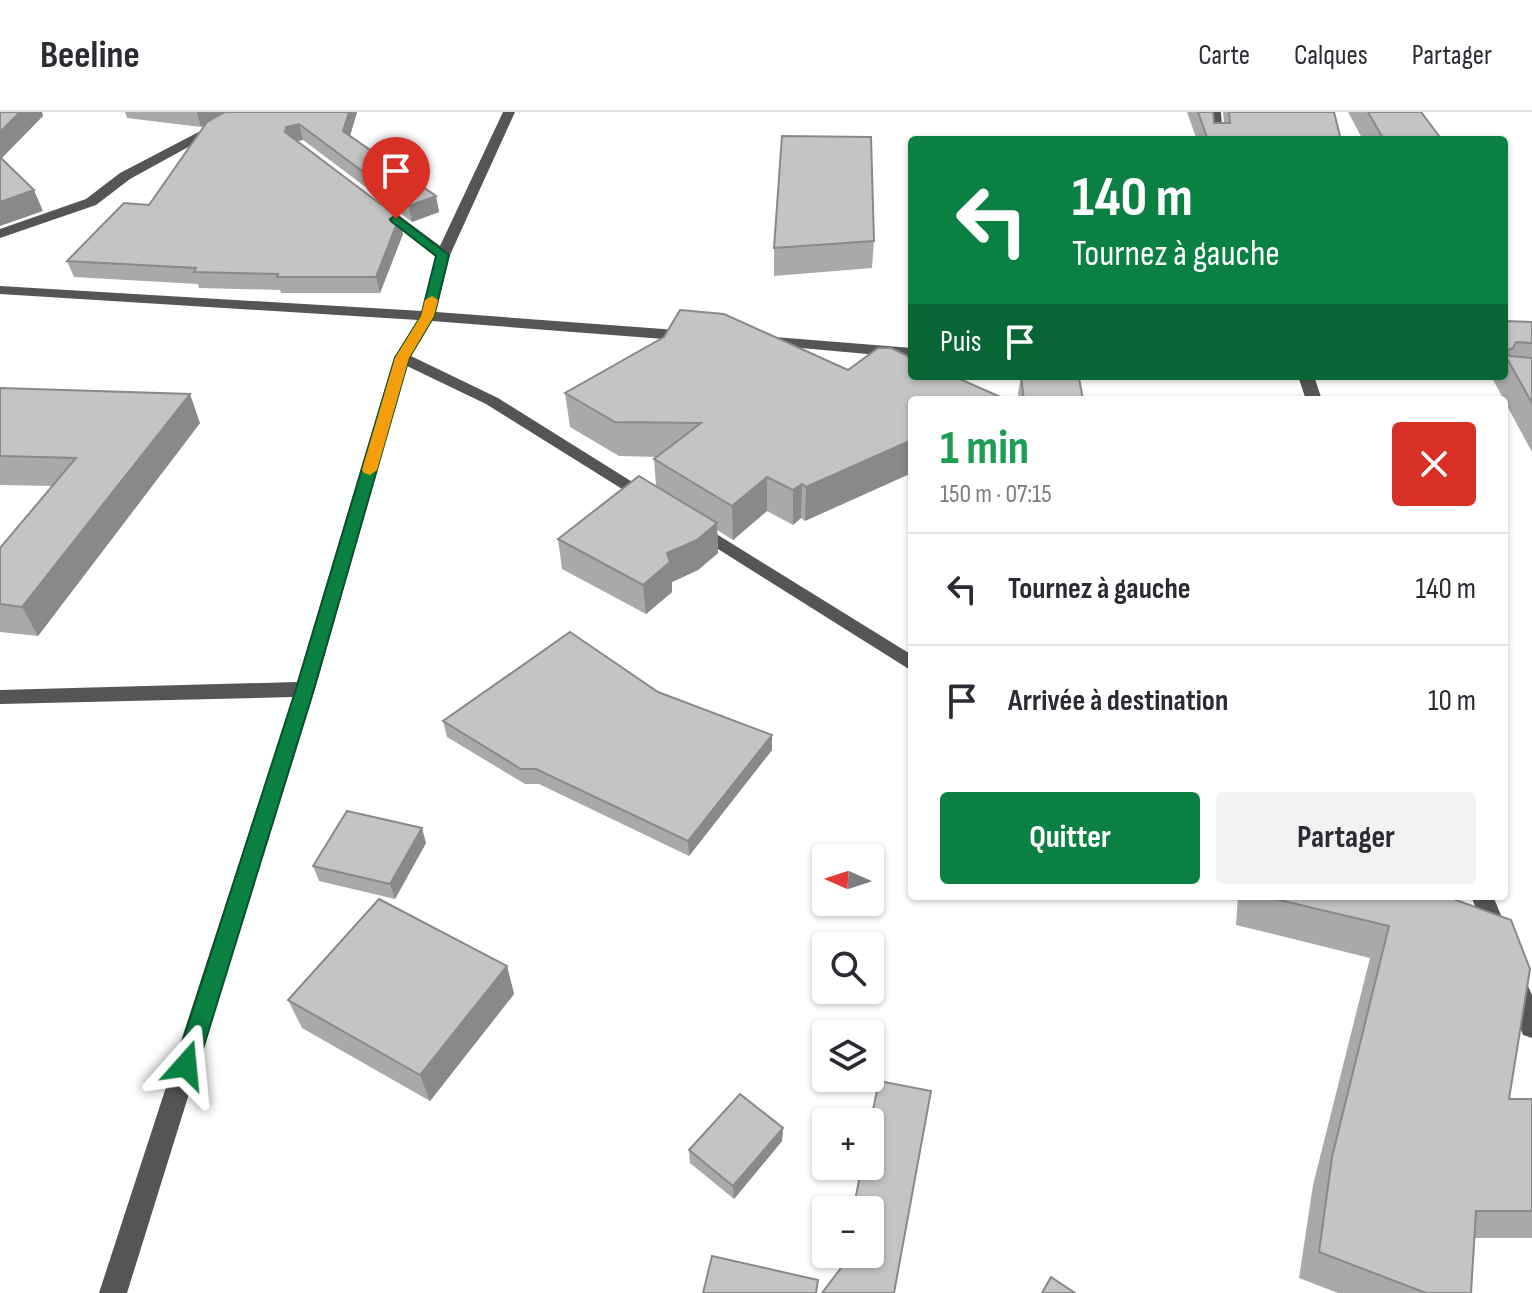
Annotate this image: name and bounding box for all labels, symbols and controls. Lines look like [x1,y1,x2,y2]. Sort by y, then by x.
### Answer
text: Beeline [40,33,140,78]
text: Carte [1198,39,1250,72]
text: Calques [1294,39,1368,72]
text: Partager [1412,39,1492,72]
pin [362,137,430,219]
icon: arrive [374,149,418,193]
text: 140 m [1072,165,1193,232]
icon: left [940,168,1044,272]
text: Tournez à gauche [1072,233,1280,276]
icon: arrive [998,320,1042,364]
text: Puis [940,324,982,360]
text: 1 min [940,420,1029,477]
button: close [1392,422,1476,506]
text: 150 m · 07:15 [940,479,1052,510]
icon: left [940,567,984,611]
text: Tournez à gauche [1008,571,1191,607]
text: 140 m [1416,571,1476,607]
icon: arrive [940,679,984,723]
text: Arrivée à destination [1008,683,1228,719]
text: 10 m [1428,683,1476,719]
button: Quitter [940,792,1200,884]
button: Partager [1216,792,1476,884]
north arrow [812,844,884,916]
map controls [812,844,884,1268]
button: search [812,932,884,1004]
button: layers [812,1020,884,1092]
position arrow [144,1023,228,1107]
button: + [812,1108,884,1180]
button: − [812,1196,884,1268]

